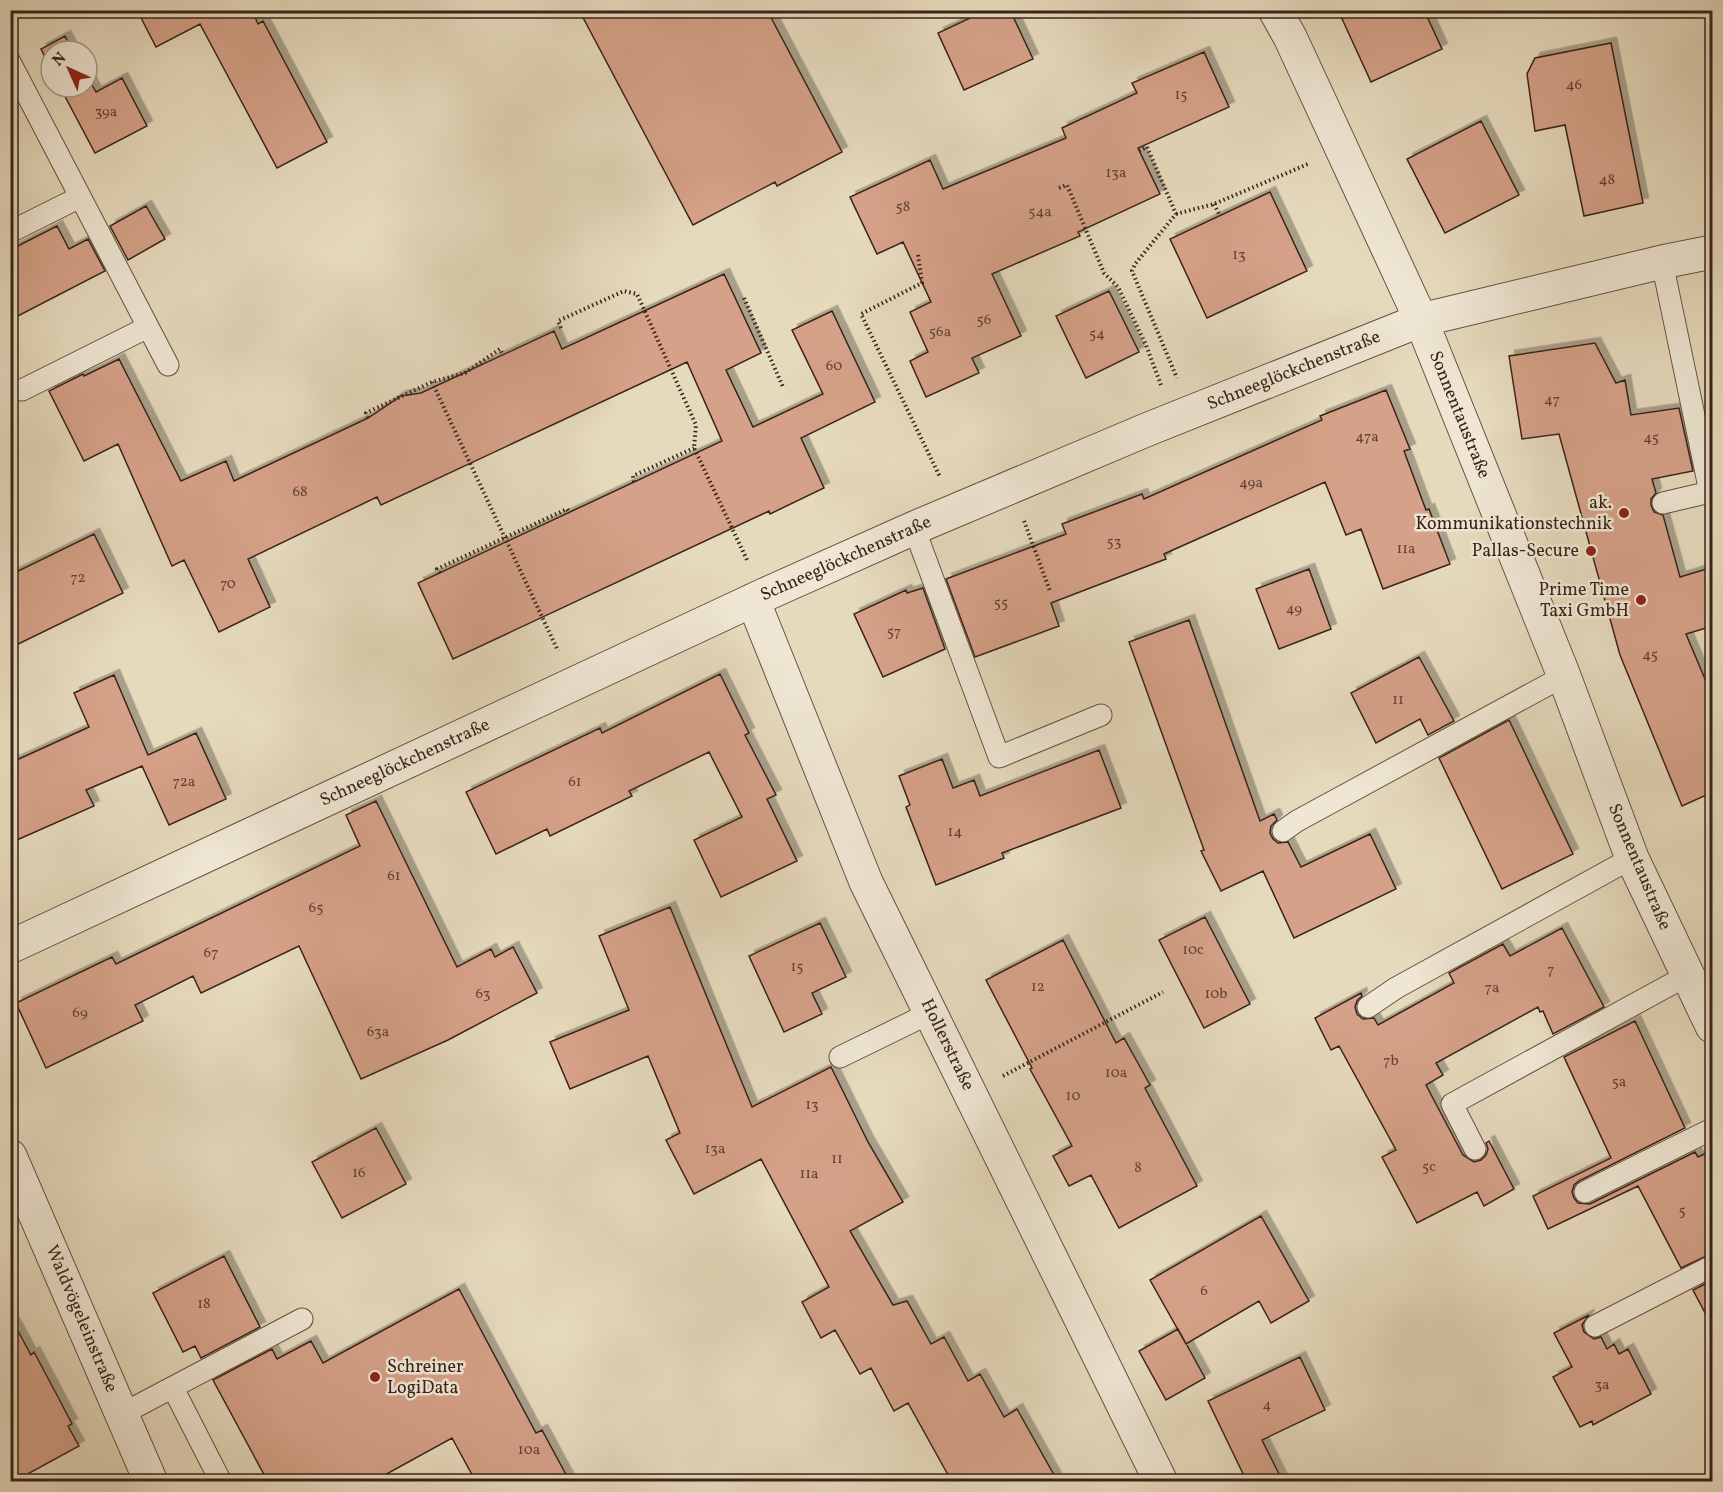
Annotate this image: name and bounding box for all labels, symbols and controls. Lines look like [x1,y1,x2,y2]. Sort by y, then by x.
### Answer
north arrow [39,39,99,99]
text: N [48,48,72,72]
house number: 46 [1566,75,1582,96]
house number: 15 [1174,85,1188,106]
house number: 39a [95,102,117,123]
house number: 13a [1106,163,1127,184]
house number: 48 [1599,170,1615,191]
house number: 58 [896,197,910,218]
house number: 54a [1028,202,1052,223]
house number: 13 [1232,245,1246,266]
house number: 56 [977,310,991,331]
house number: 56a [929,322,951,343]
house number: 54 [1089,324,1105,345]
street label: Schneeglöckchenstraße [1204,325,1384,417]
street label: Sonnentaustraße [1422,347,1496,483]
house number: 60 [826,356,842,377]
house number: 47 [1544,390,1560,411]
house number: 47a [1355,427,1379,448]
house number: 45 [1643,428,1659,449]
house number: 49a [1239,473,1263,494]
house number: 68 [292,482,308,503]
place label: ak. Kommunikationstechnik [1416,491,1612,537]
marker: ak. Kommunikationstechnik [1617,506,1631,520]
street label: Schneeglöckchenstraße [757,510,935,608]
house number: 53 [1107,532,1121,553]
house number: 11a [1396,539,1416,560]
place label: Pallas-Secure [1472,539,1579,564]
marker: Pallas-Secure [1584,544,1598,558]
house number: 72 [70,568,86,589]
house number: 70 [220,574,236,595]
place label: Prime Time Taxi GmbH [1539,578,1629,624]
house number: 55 [994,593,1008,614]
marker: Prime Time Taxi GmbH [1634,593,1648,607]
house number: 49 [1286,599,1302,620]
house number: 57 [887,622,901,643]
house number: 45 [1642,645,1658,666]
house number: 11 [1392,690,1404,711]
street label: Schneeglöckchenstraße [316,713,494,813]
house number: 72a [173,772,195,793]
house number: 61 [568,772,582,793]
street label: Sonnentaustraße [1601,800,1677,934]
house number: 14 [948,822,962,843]
house number: 61 [387,866,401,887]
house number: 65 [309,898,323,919]
house number: 10c [1182,940,1204,961]
house number: 67 [204,943,218,964]
house number: 15 [790,957,804,978]
house number: 7 [1547,960,1555,981]
house number: 12 [1031,977,1045,998]
house number: 7a [1485,978,1499,999]
house number: 63 [475,984,491,1005]
house number: 10b [1204,984,1228,1005]
street label: Hollerstraße [914,995,980,1095]
house number: 69 [72,1003,88,1024]
house number: 63a [367,1022,389,1043]
house number: 7b [1383,1051,1399,1072]
house number: 10a [1105,1063,1127,1084]
house number: 5a [1612,1072,1626,1093]
house number: 10 [1066,1086,1080,1107]
house number: 13 [805,1095,819,1116]
house number: 13a [705,1139,726,1160]
house number: 11 [831,1149,843,1170]
house number: 5c [1422,1157,1436,1178]
house number: 8 [1134,1158,1142,1179]
house number: 16 [352,1163,366,1184]
house number: 11a [799,1164,819,1185]
house number: 5 [1678,1201,1686,1222]
street label: Waldvögeleinstraße [39,1241,123,1397]
house number: 6 [1200,1281,1208,1302]
house number: 18 [197,1294,211,1315]
place label: Schreiner LogiData [387,1355,464,1401]
marker: Schreiner LogiData [368,1370,382,1384]
house number: 3a [1594,1375,1610,1396]
house number: 4 [1263,1395,1272,1416]
house number: 10a [518,1440,540,1461]

